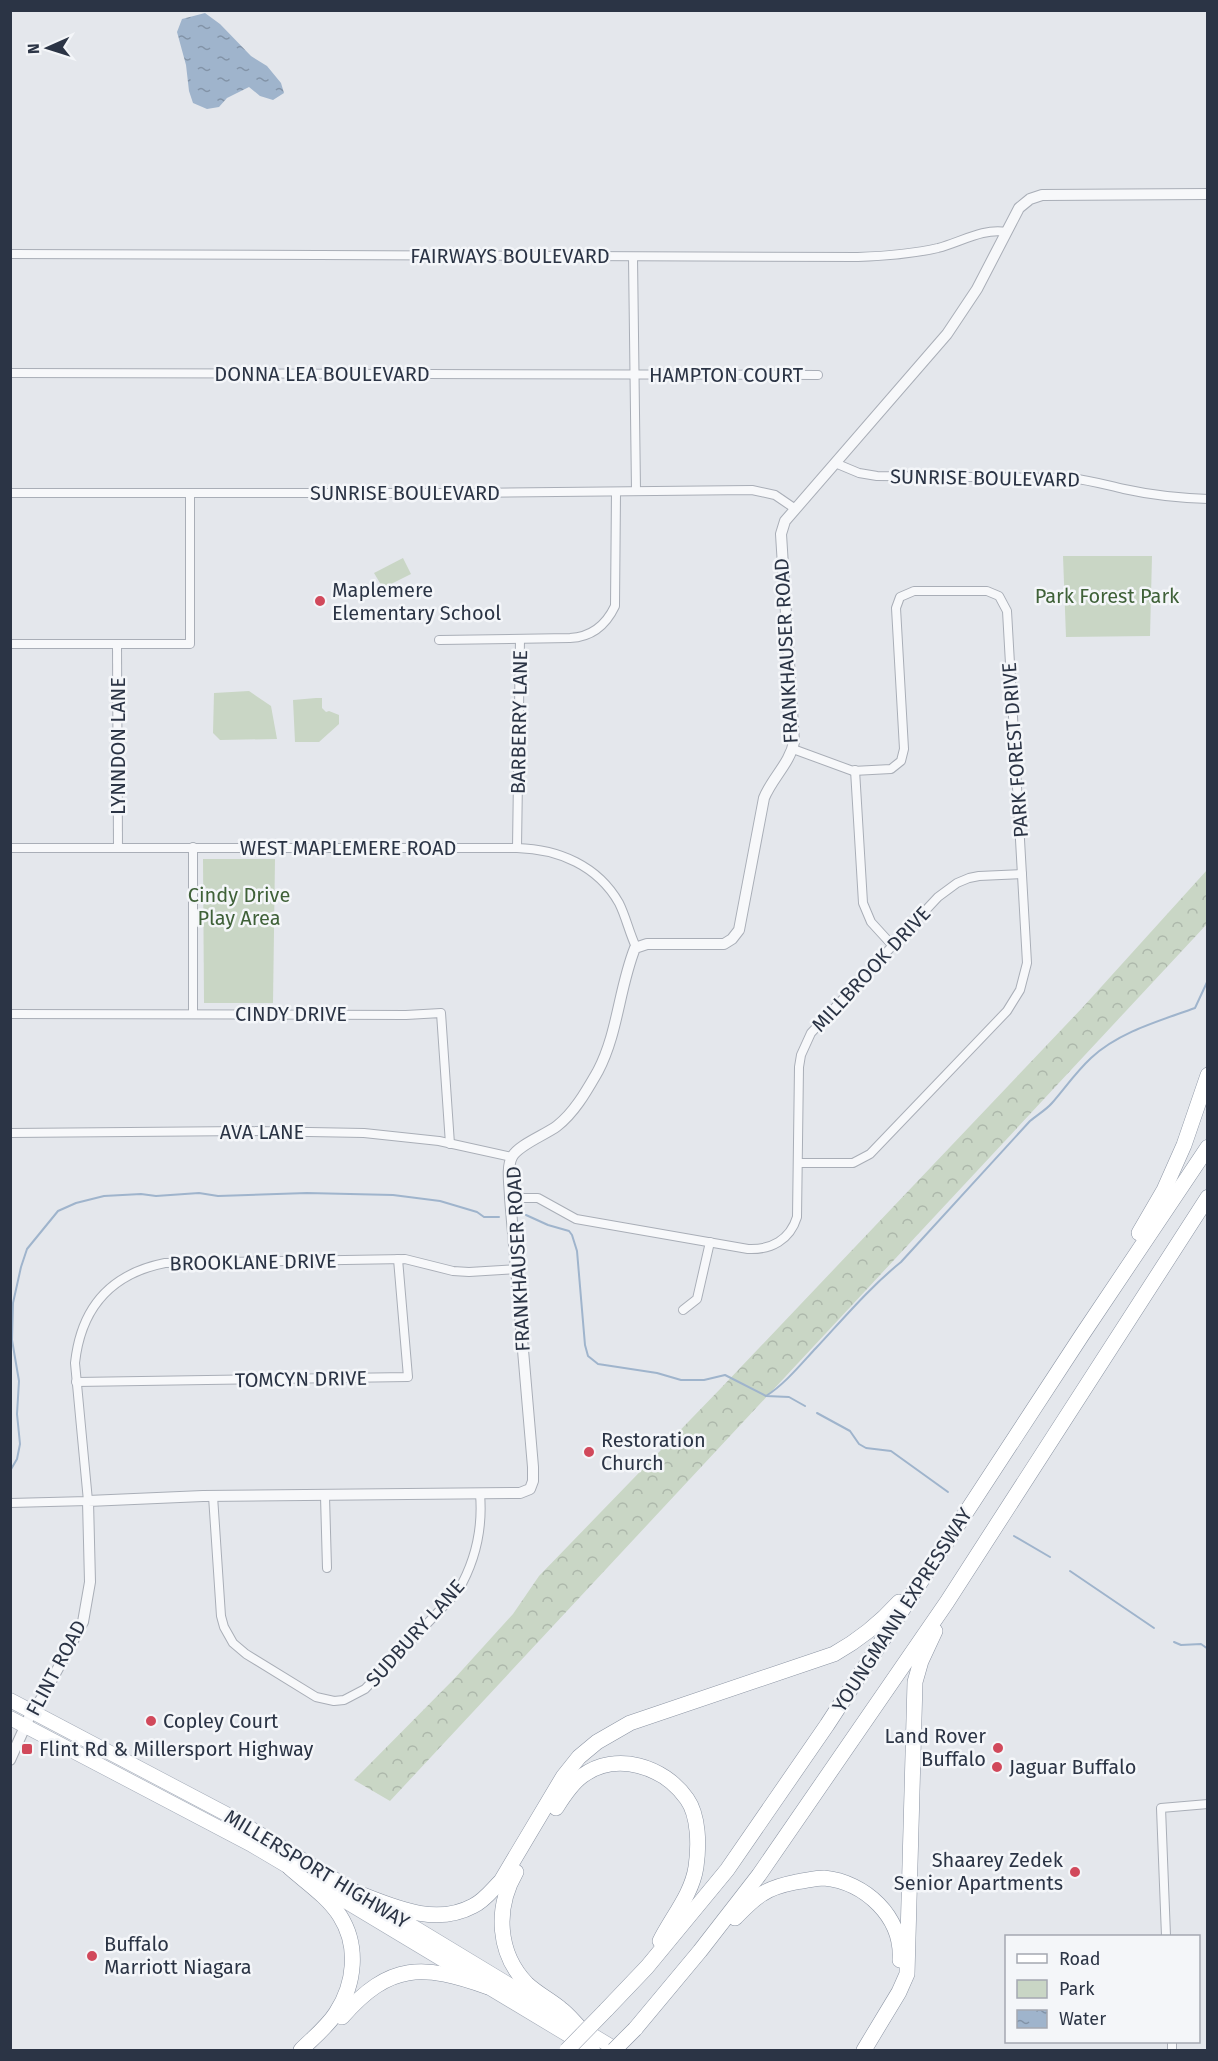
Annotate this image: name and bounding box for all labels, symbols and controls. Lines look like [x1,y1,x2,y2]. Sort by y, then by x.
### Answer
north arrow [18,18,78,78]
text: N [24,43,43,55]
street label: FAIRWAYS BOULEVARD [410,244,610,268]
street label: DONNA LEA BOULEVARD [214,362,430,386]
street label: HAMPTON COURT [649,363,804,387]
street label: SUNRISE BOULEVARD [890,464,1080,492]
street label: SUNRISE BOULEVARD [310,481,500,505]
street label: FRANKHAUSER ROAD [769,558,803,744]
place label: Maplemere Elementary School [332,578,501,625]
park label: Park Forest Park [1035,584,1180,608]
marker: Maplemere Elementary School [313,594,327,608]
street label: BARBERRY LANE [506,650,532,794]
street label: PARK FOREST DRIVE [997,661,1033,839]
street label: LYNNDON LANE [106,677,130,815]
street label: WEST MAPLEMERE ROAD [240,836,456,860]
park label: Cindy Drive Play Area [188,883,290,930]
street label: MILLBROOK DRIVE [807,901,935,1037]
street label: CINDY DRIVE [235,1002,347,1026]
street label: AVA LANE [220,1120,304,1144]
street label: FRANKHAUSER ROAD [501,1166,535,1352]
street label: BROOKLANE DRIVE [169,1249,337,1275]
street label: TOMCYN DRIVE [235,1366,367,1392]
place label: Restoration Church [601,1428,706,1475]
marker: Restoration Church [582,1445,596,1459]
street label: YOUNGMANN EXPRESSWAY [827,1503,977,1717]
street label: SUDBURY LANE [361,1574,469,1692]
street label: FLINT ROAD [21,1616,91,1720]
place label: Copley Court [163,1709,279,1733]
marker: Copley Court [144,1714,158,1728]
place label: Land Rover Buffalo [885,1724,986,1771]
place label: Flint Rd & Millersport Highway [39,1737,314,1761]
marker: Land Rover Buffalo [991,1741,1005,1755]
marker: Flint Rd & Millersport Highway [20,1742,34,1756]
place label: Jaguar Buffalo [1009,1755,1136,1779]
marker: Jaguar Buffalo [990,1760,1004,1774]
street label: MILLERSPORT HIGHWAY [220,1804,414,1934]
place label: Shaarey Zedek Senior Apartments [894,1848,1064,1895]
marker: Shaarey Zedek Senior Apartments [1068,1865,1082,1879]
place label: Buffalo Marriott Niagara [104,1932,252,1979]
legend [1005,1935,1200,2043]
text: Road [1059,1948,1101,1970]
marker: Buffalo Marriott Niagara [85,1949,99,1963]
text: Park [1059,1978,1095,2000]
text: Water [1059,2008,1106,2030]

